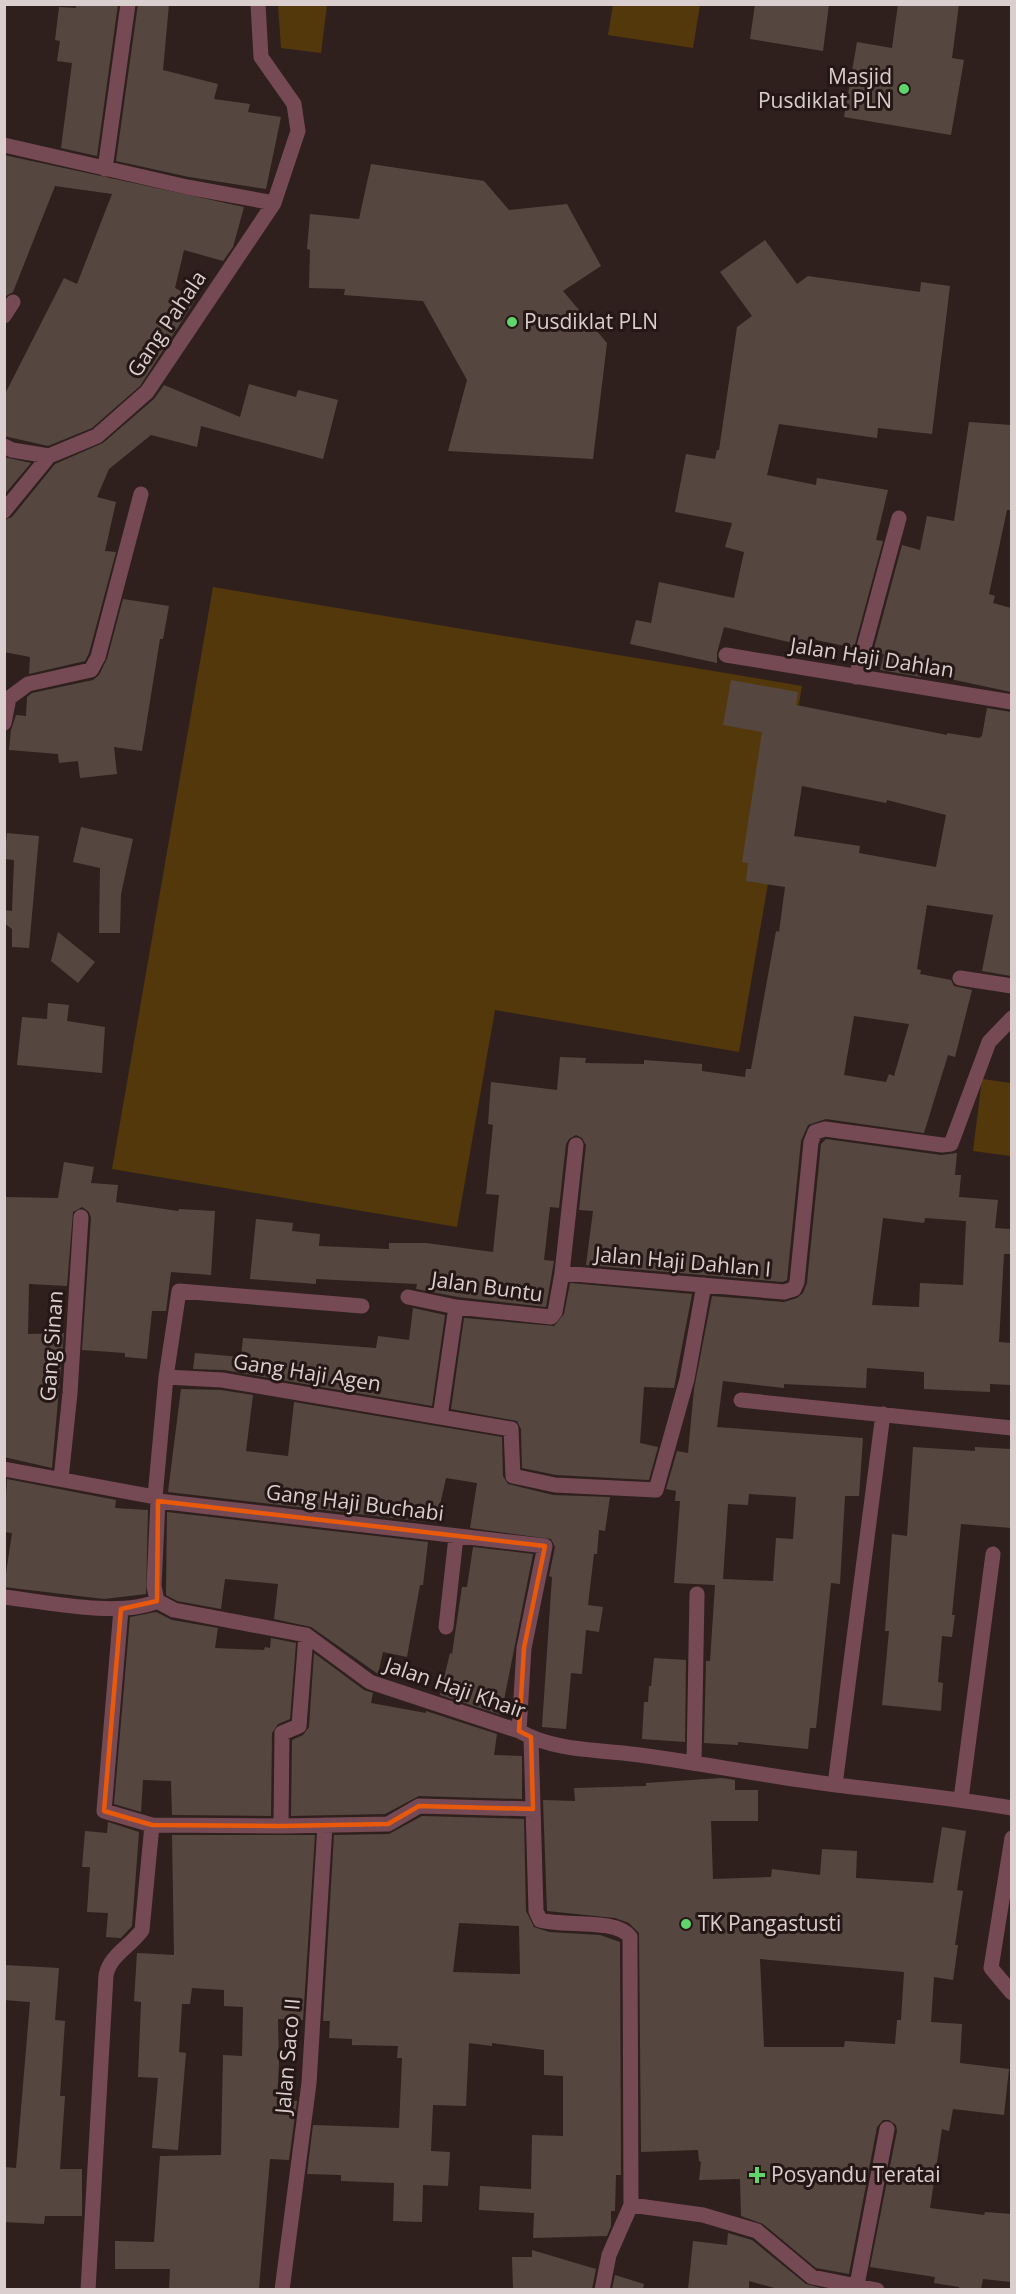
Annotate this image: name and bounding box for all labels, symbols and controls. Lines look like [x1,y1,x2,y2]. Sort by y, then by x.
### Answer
place label: Masjid Pusdiklat PLN [758,62,892,114]
marker: Masjid Pusdiklat PLN [897,82,911,96]
street label: Gang Pahala [120,265,212,382]
place label: Pusdiklat PLN [524,307,658,335]
marker: Pusdiklat PLN [505,315,519,329]
street label: Jalan Haji Dahlan [786,630,956,684]
street label: Jalan Haji Dahlan I [592,1239,772,1283]
street label: Jalan Buntu [428,1264,545,1308]
street label: Gang Sinan [33,1290,69,1402]
street label: Gang Haji Agen [231,1347,383,1398]
street label: Gang Haji Buchabi [265,1477,446,1527]
street label: Jalan Haji Khair [379,1649,530,1724]
place label: TK Pangastusti [698,1909,841,1937]
marker: TK Pangastusti [679,1917,693,1931]
street label: Jalan Saco II [268,1997,306,2117]
place label: Posyandu Teratai [771,2160,941,2188]
marker: Posyandu Teratai [748,2166,766,2184]

